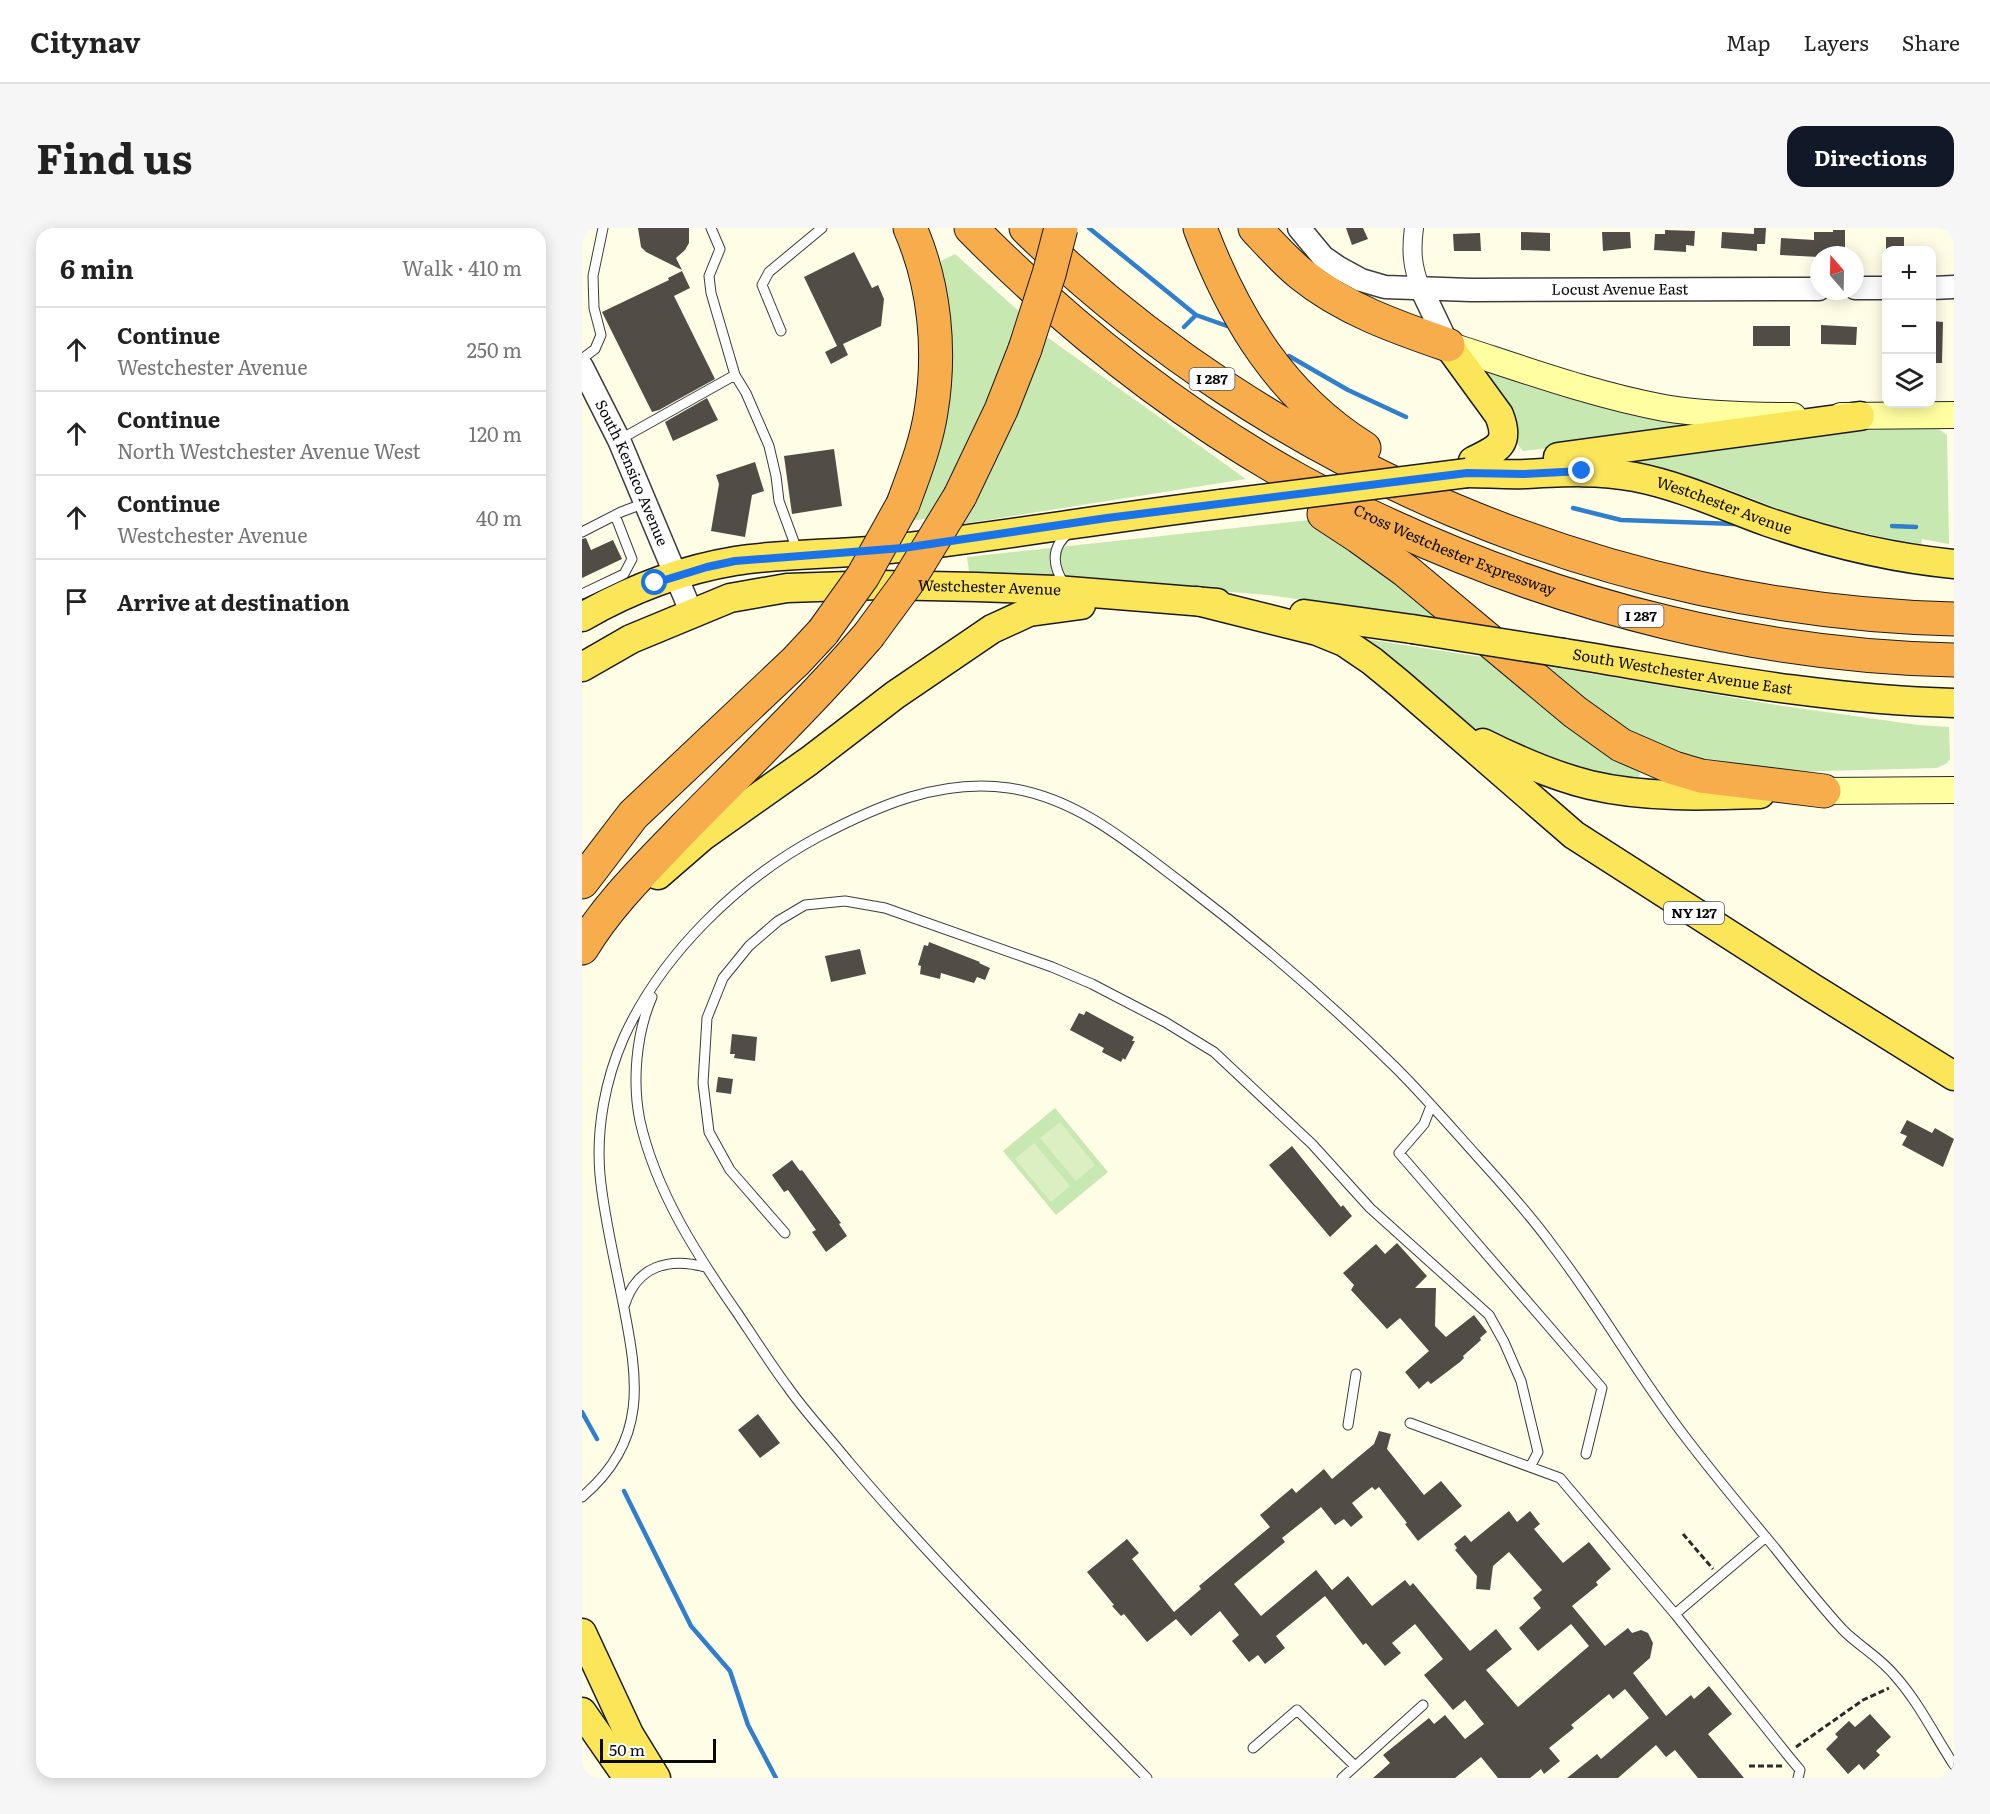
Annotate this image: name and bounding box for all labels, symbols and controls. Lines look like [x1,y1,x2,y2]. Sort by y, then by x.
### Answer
text: Citynav [30,20,140,62]
text: Map [1726,26,1771,57]
text: Layers [1804,26,1869,57]
text: Share [1902,26,1960,57]
text: Find us [36,125,193,187]
button: Directions [1787,126,1954,187]
north arrow [1810,246,1864,300]
map controls [1882,246,1936,408]
button: + [1882,246,1936,300]
text: 6 min [60,248,134,287]
text: Walk · 410 m [402,252,522,282]
street label: Locust Avenue East [1551,276,1688,300]
button: − [1882,300,1936,354]
text: Continue [117,318,220,351]
icon: ahead [60,333,93,366]
text: 250 m [467,334,522,364]
text: Westchester Avenue [117,351,308,381]
button: layers [1882,354,1936,408]
road number: I 287 [1190,368,1234,390]
street label: South Kensico Avenue [590,395,675,549]
text: Continue [117,402,220,435]
icon: ahead [60,417,93,450]
text: 120 m [469,418,522,448]
text: North Westchester Avenue West [117,435,421,465]
route end [1568,457,1594,483]
street label: Westchester Avenue [1654,469,1796,539]
text: Continue [117,486,220,519]
street label: Cross Westchester Expressway [1350,497,1560,600]
icon: ahead [60,501,93,534]
text: 40 m [476,502,522,532]
text: Westchester Avenue [117,519,308,549]
route start [641,569,667,595]
street label: Westchester Avenue [918,573,1062,600]
icon: arrive [60,585,93,618]
text: Arrive at destination [117,585,350,618]
road number: I 287 [1618,605,1664,627]
street label: South Westchester Avenue East [1571,642,1794,699]
road number: NY 127 [1664,902,1724,924]
scale bar [600,1736,716,1764]
text: 50 m [609,1737,645,1761]

